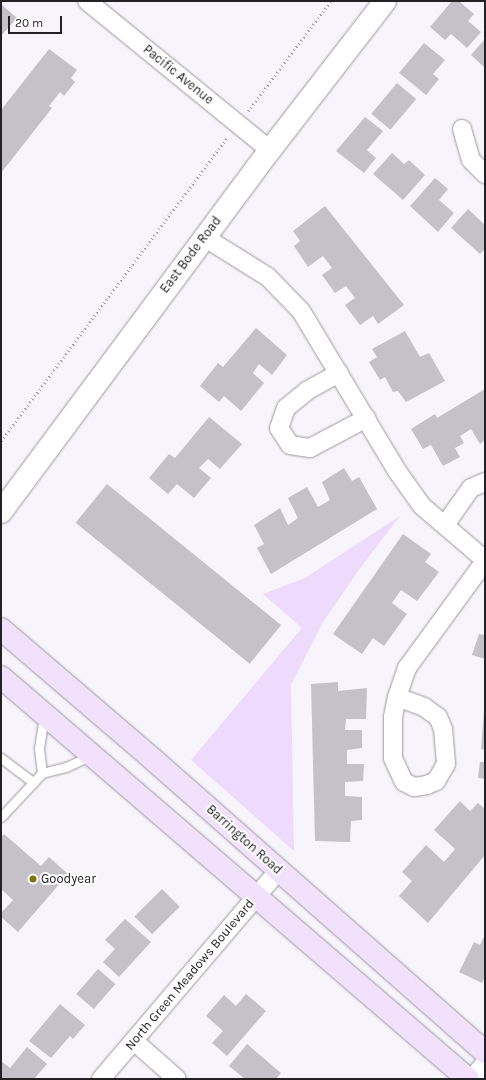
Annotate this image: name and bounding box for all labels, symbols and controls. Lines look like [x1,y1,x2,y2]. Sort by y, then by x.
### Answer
scale bar [10,8,64,34]
text: 20 m [15,16,43,30]
street label: Pacific Avenue [140,42,216,108]
street label: East Bode Road [157,214,225,296]
street label: Barrington Road [203,802,285,878]
place label: Goodyear [41,871,96,887]
marker: Goodyear [28,874,38,884]
street label: North Green Meadows Boulevard [122,896,258,1054]

